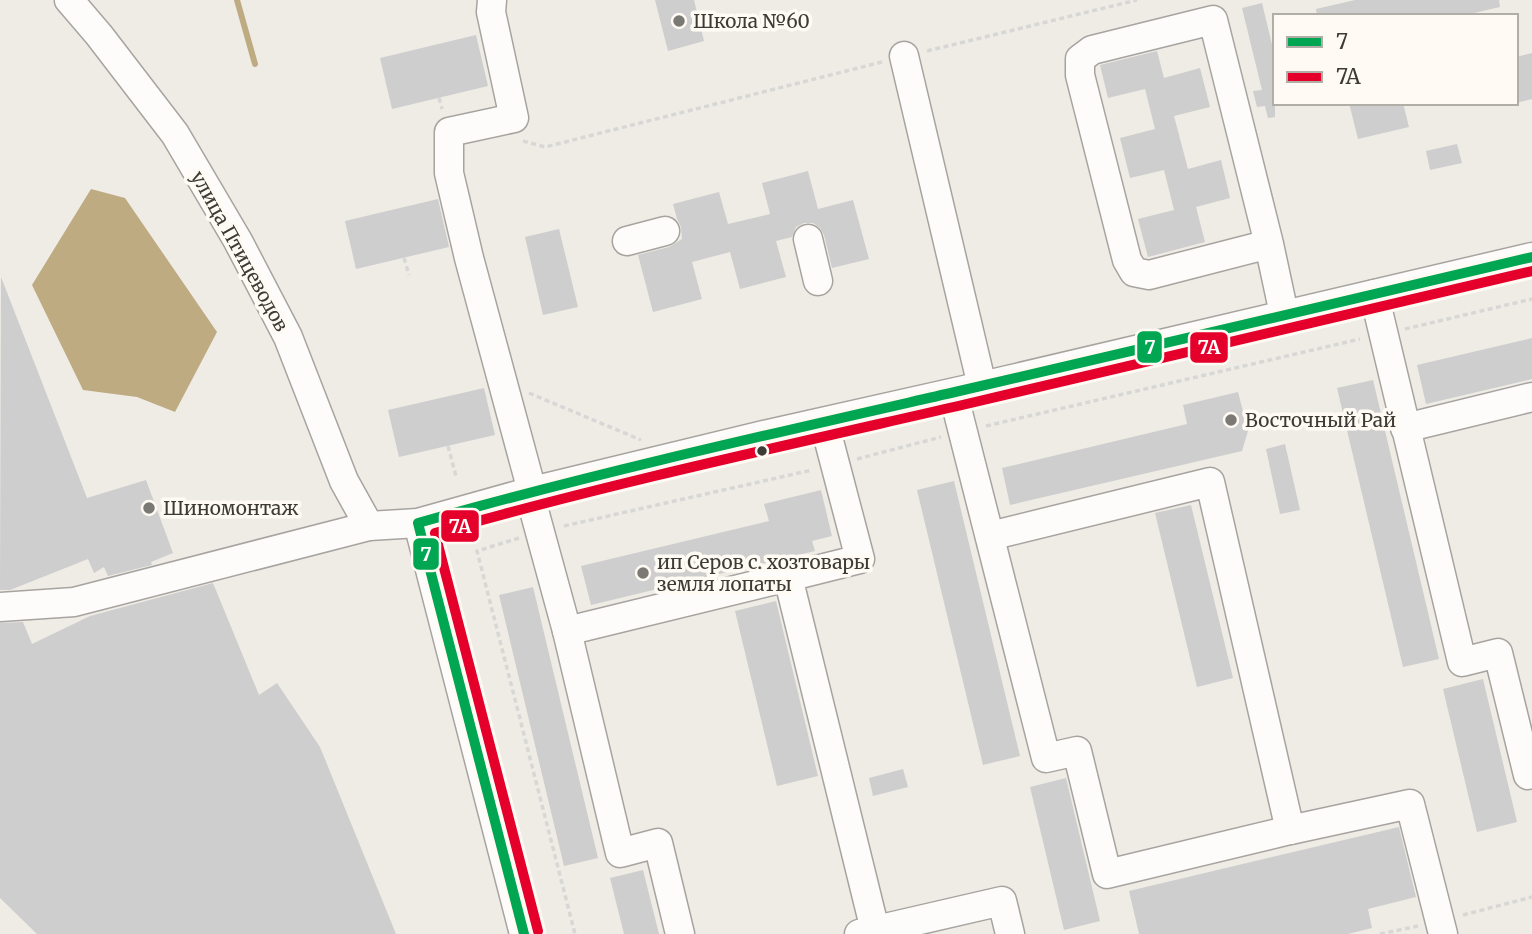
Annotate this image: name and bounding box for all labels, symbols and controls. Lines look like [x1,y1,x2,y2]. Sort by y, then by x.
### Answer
place label: Школа №60 [693,9,810,33]
marker: Школа №60 [671,13,687,29]
legend [1273,14,1518,105]
text: 7 [1336,28,1348,55]
text: 7А [1336,63,1361,90]
street label: улица Птицеводов [186,167,294,335]
line badge: 7 [1136,330,1163,364]
line badge: 7А [1189,331,1229,364]
text: 7 [1144,335,1156,359]
text: 7А [1198,335,1221,359]
place label: Восточный Рай [1245,408,1396,432]
marker: Восточный Рай [1223,412,1239,428]
unlabelled marker [755,444,769,458]
place label: Шиномонтаж [163,496,298,520]
marker: Шиномонтаж [141,500,157,516]
line badge: 7А [440,509,480,543]
text: 7А [449,514,472,538]
line badge: 7 [412,537,440,571]
text: 7 [420,542,432,566]
place label: ип Серов с. хозтовары земля лопаты [657,550,870,596]
marker: ип Серов с. хозтовары земля лопаты [635,565,651,581]

